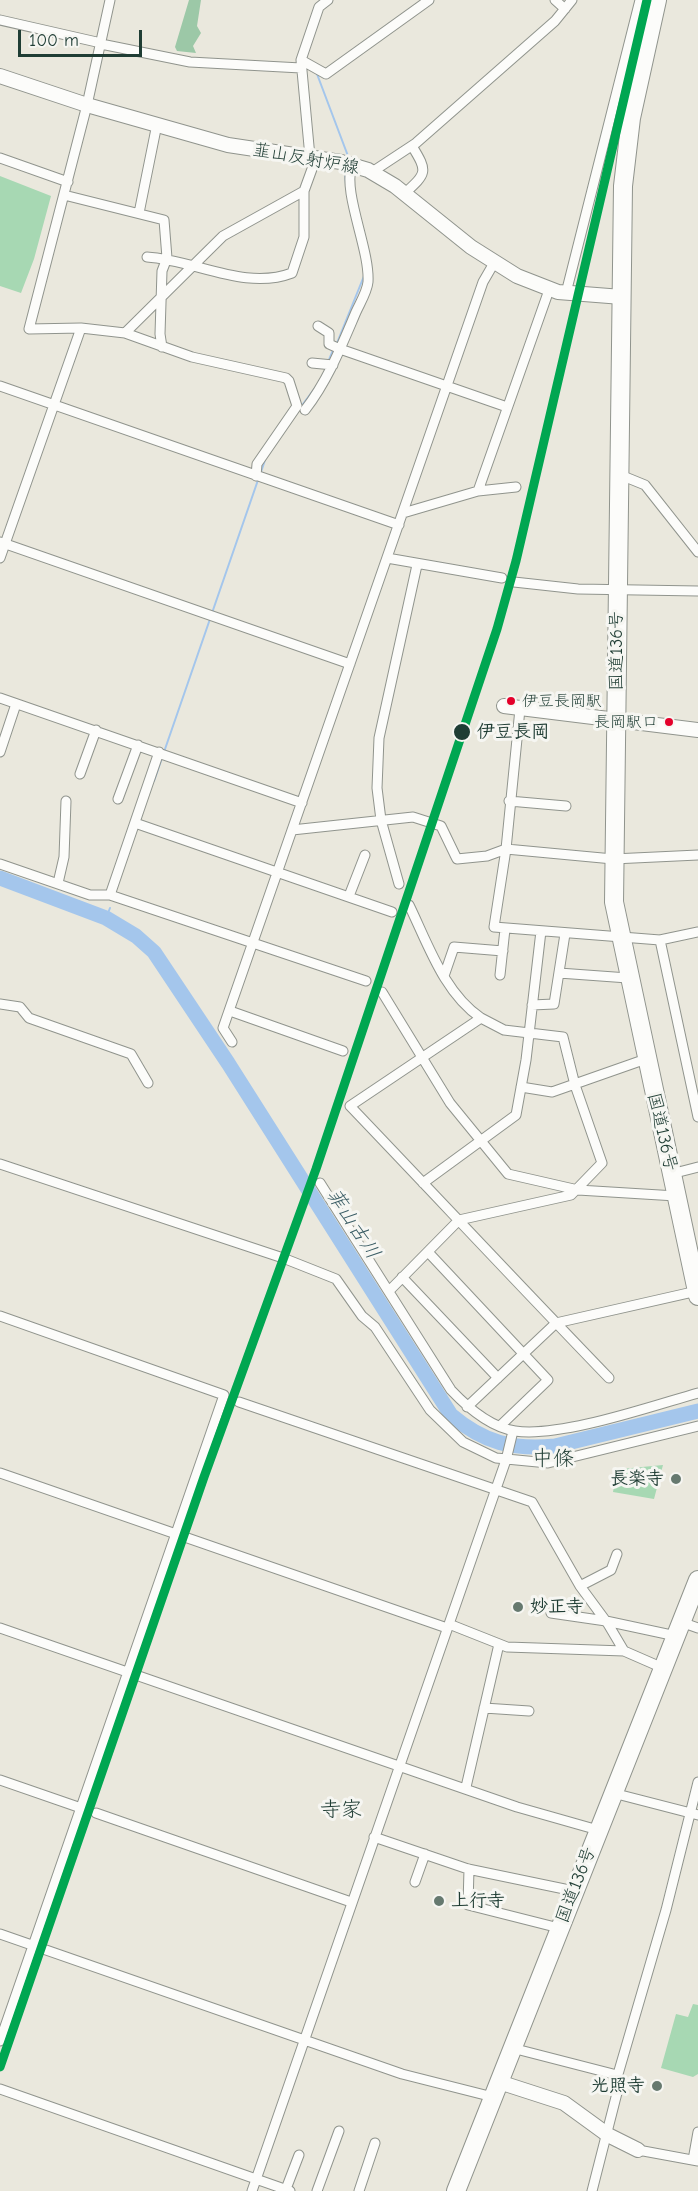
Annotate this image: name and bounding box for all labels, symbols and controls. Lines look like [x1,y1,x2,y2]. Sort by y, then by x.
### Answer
scale bar [21,18,146,56]
text: 100 m [29,30,79,51]
street label: 韮山反射炉線 [251,139,361,179]
street label: 国道136号 [606,611,628,691]
place label: 伊豆長岡駅 [522,691,602,711]
marker: 伊豆長岡駅 [505,695,517,707]
place label: 長岡駅口 [594,712,658,732]
marker: 長岡駅口 [663,716,675,728]
place label: 伊豆長岡 [477,721,549,743]
marker: 伊豆長岡 [452,722,472,742]
street label: 国道136号 [642,1091,682,1173]
water label: 菲山古川 [321,1184,385,1264]
district label: 中條 [532,1446,574,1472]
place label: 長楽寺 [610,1468,664,1490]
marker: 長楽寺 [669,1472,683,1486]
place label: 妙正寺 [530,1596,584,1618]
marker: 妙正寺 [511,1600,525,1614]
district label: 寺家 [320,1797,362,1823]
street label: 国道136号 [552,1844,600,1926]
place label: 上行寺 [451,1890,505,1912]
marker: 上行寺 [432,1894,446,1908]
place label: 光照寺 [591,2075,645,2097]
marker: 光照寺 [650,2079,664,2093]

